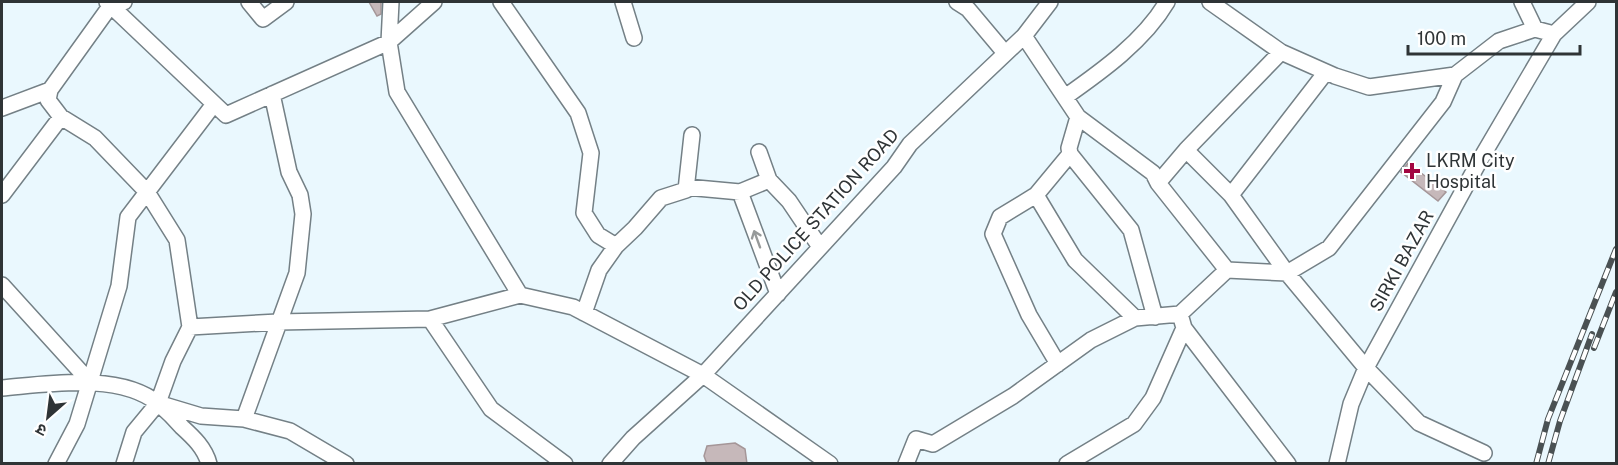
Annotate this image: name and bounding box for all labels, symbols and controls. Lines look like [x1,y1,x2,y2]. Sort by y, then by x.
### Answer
scale bar [1408,18,1580,56]
text: 100 m [1417,28,1466,49]
street label: OLD POLICE STATION ROAD [728,124,903,315]
place label: LKRM City Hospital [1426,150,1515,192]
marker: LKRM City Hospital [1403,162,1421,180]
street label: SIRKI BAZAR [1365,207,1438,315]
one-way arrow [751,231,762,249]
north arrow [18,387,78,447]
text: उ [32,419,50,440]

